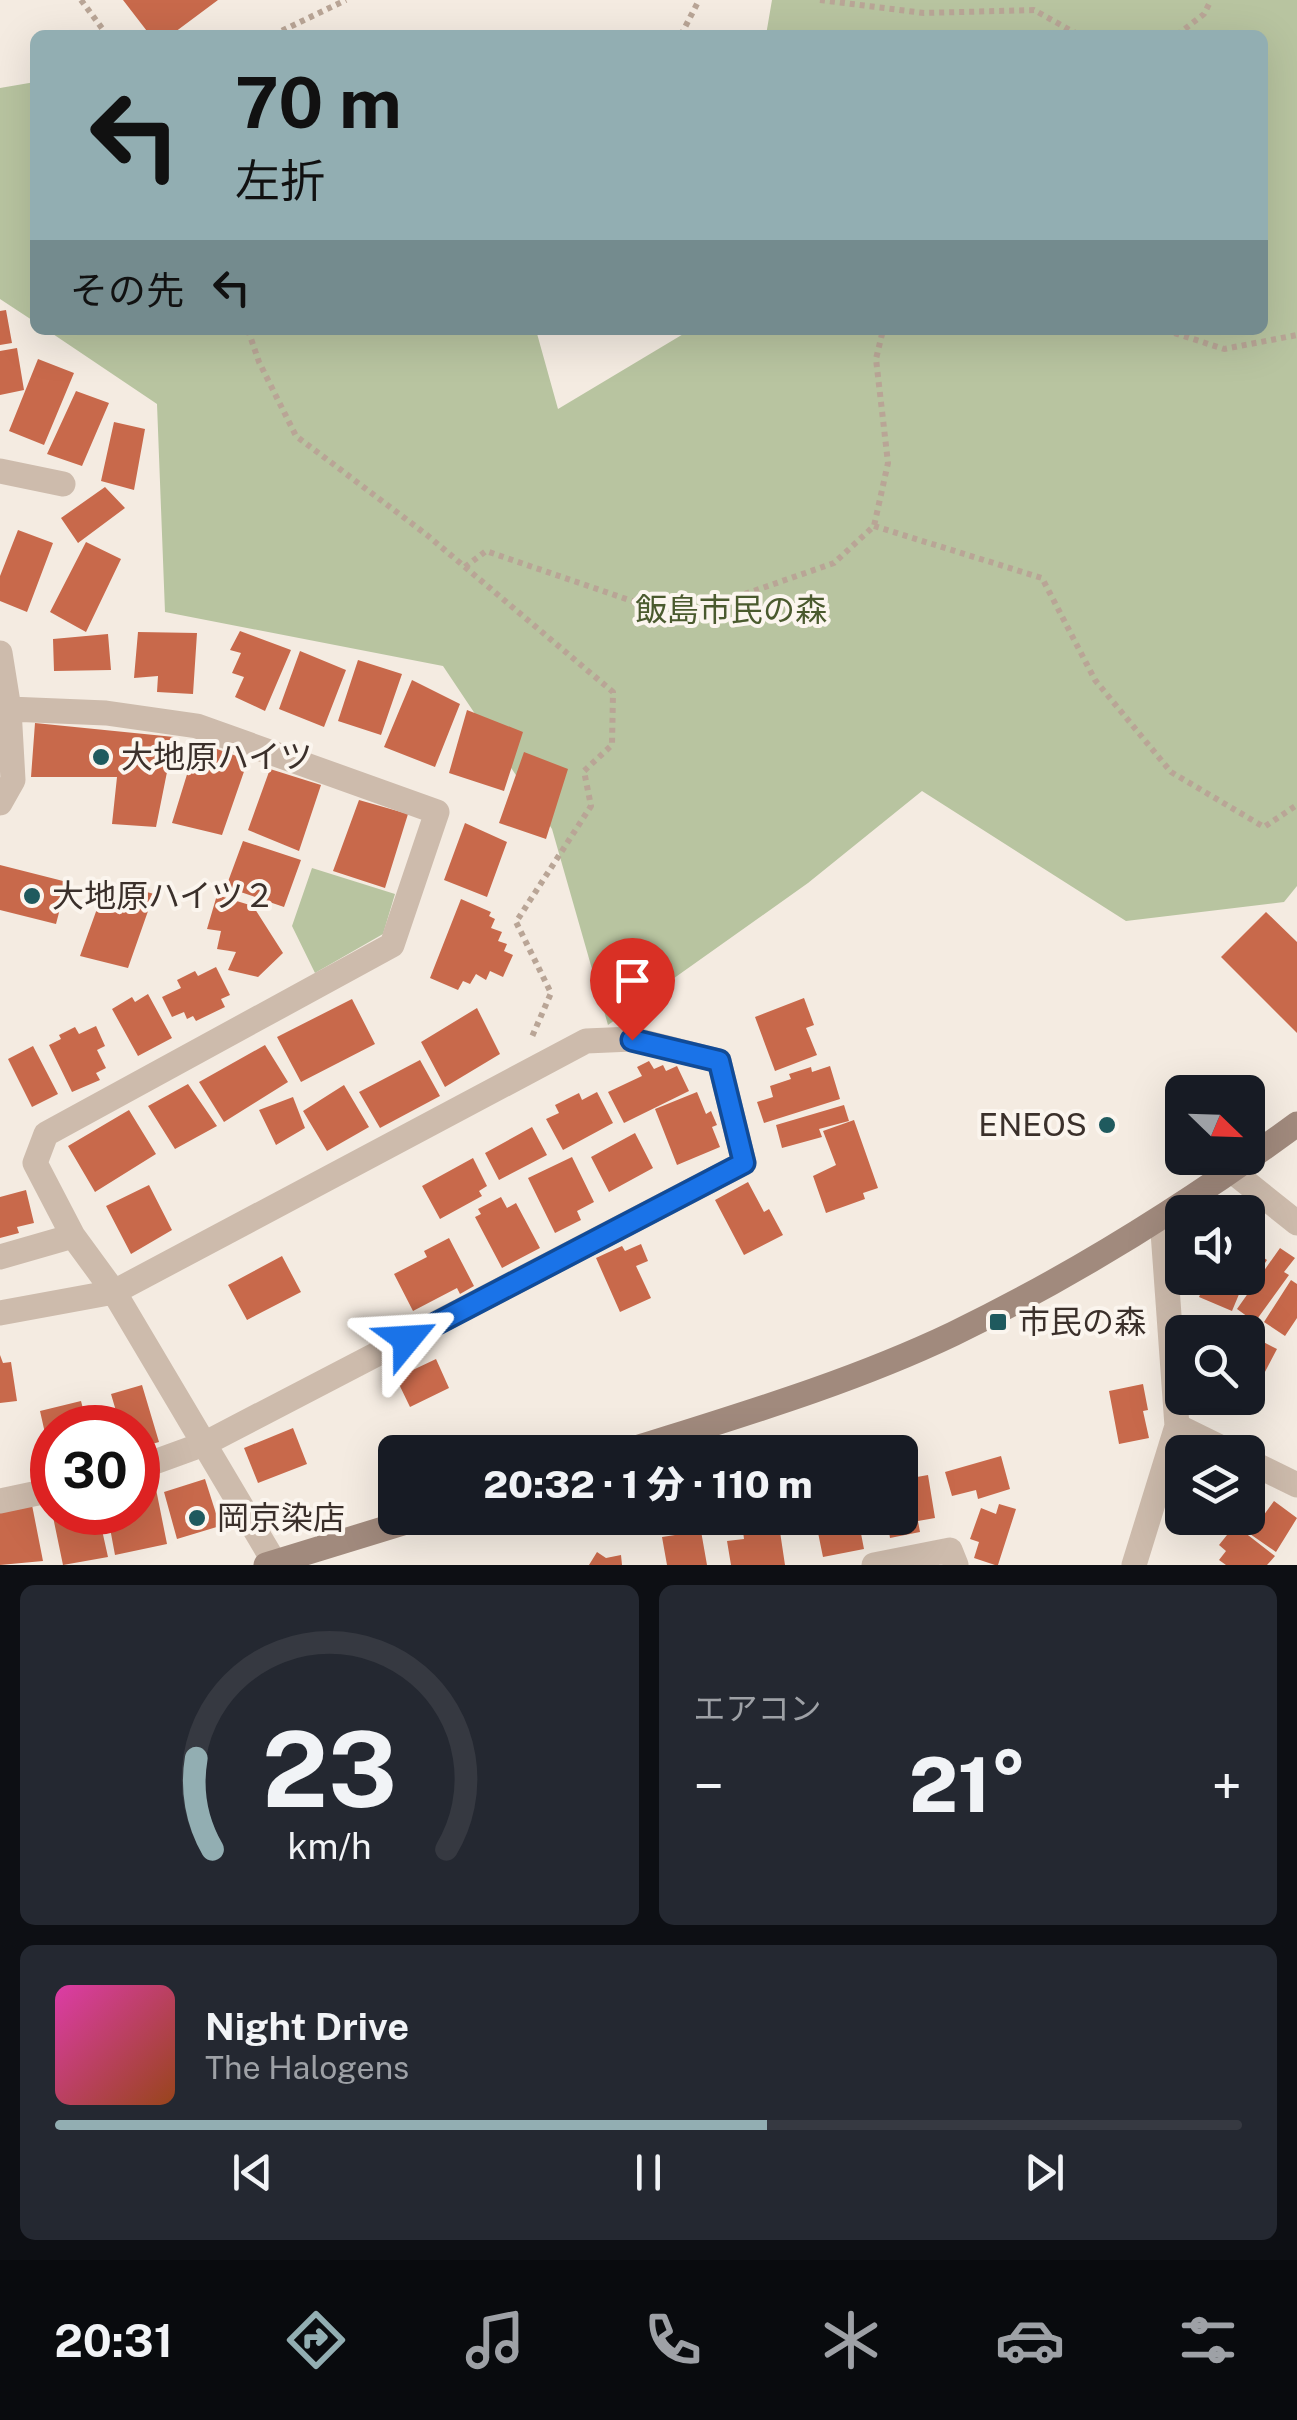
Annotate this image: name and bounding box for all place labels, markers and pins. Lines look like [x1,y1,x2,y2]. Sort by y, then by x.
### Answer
place label: 大地原ハイツ [121,738,312,775]
marker: 大地原ハイツ [90,746,112,768]
place label: 大地原ハイツ２ [52,877,275,914]
marker: 大地原ハイツ２ [21,885,43,907]
pin [590,938,675,1041]
place label: ENEOS [978,1106,1087,1143]
marker: ENEOS [1096,1114,1118,1136]
place label: 市民の森 [1018,1303,1146,1340]
marker: 市民の森 [987,1311,1009,1333]
place label: 岡京染店 [217,1499,345,1536]
marker: 岡京染店 [186,1507,208,1529]

